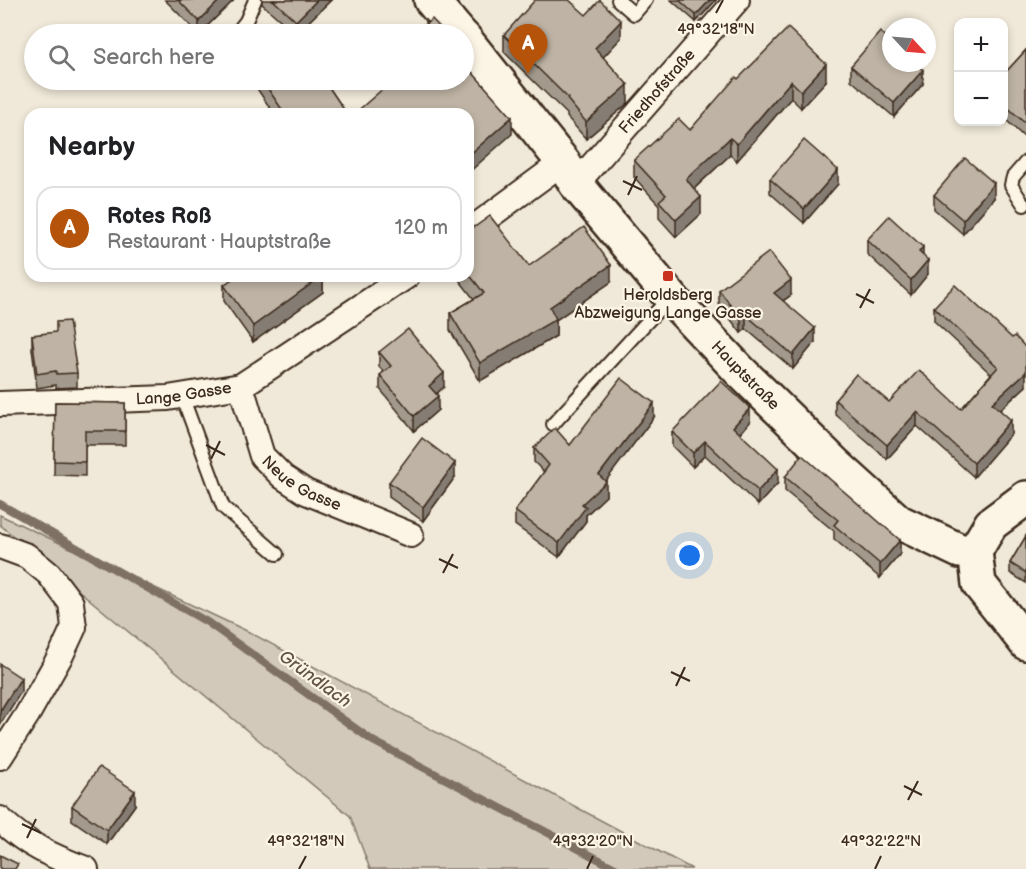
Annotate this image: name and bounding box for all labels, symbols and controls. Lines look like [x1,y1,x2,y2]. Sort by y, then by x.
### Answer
north arrow [882,18,936,72]
map controls [954,18,1008,126]
button: + [954,18,1008,72]
text: 49°32'18"N [677,20,755,39]
search box [24,24,474,90]
pin: A [508,25,548,74]
icon: search [45,41,78,74]
text: Search here [93,44,215,71]
street label: Friedhofstraße [615,45,699,138]
button: − [954,72,1008,126]
text: Nearby [48,132,135,163]
text: Rotes Roß [107,203,212,230]
text: A [63,216,76,240]
text: 120 m [395,216,448,240]
text: Restaurant · Hauptstraße [107,230,331,254]
marker: Heroldsberg Abzweigung Lange Gasse [661,269,675,283]
place label: Heroldsberg Abzweigung Lange Gasse [574,286,762,323]
street label: Hauptstraße [707,337,784,414]
street label: Lange Gasse [135,378,233,409]
street label: Neue Gasse [258,452,344,515]
your location [675,541,704,570]
water label: Gründlach [275,646,355,712]
text: 49°32'18"N [267,832,345,851]
text: 49°32'20"N [553,832,633,851]
text: 49°32'22"N [841,832,921,851]

